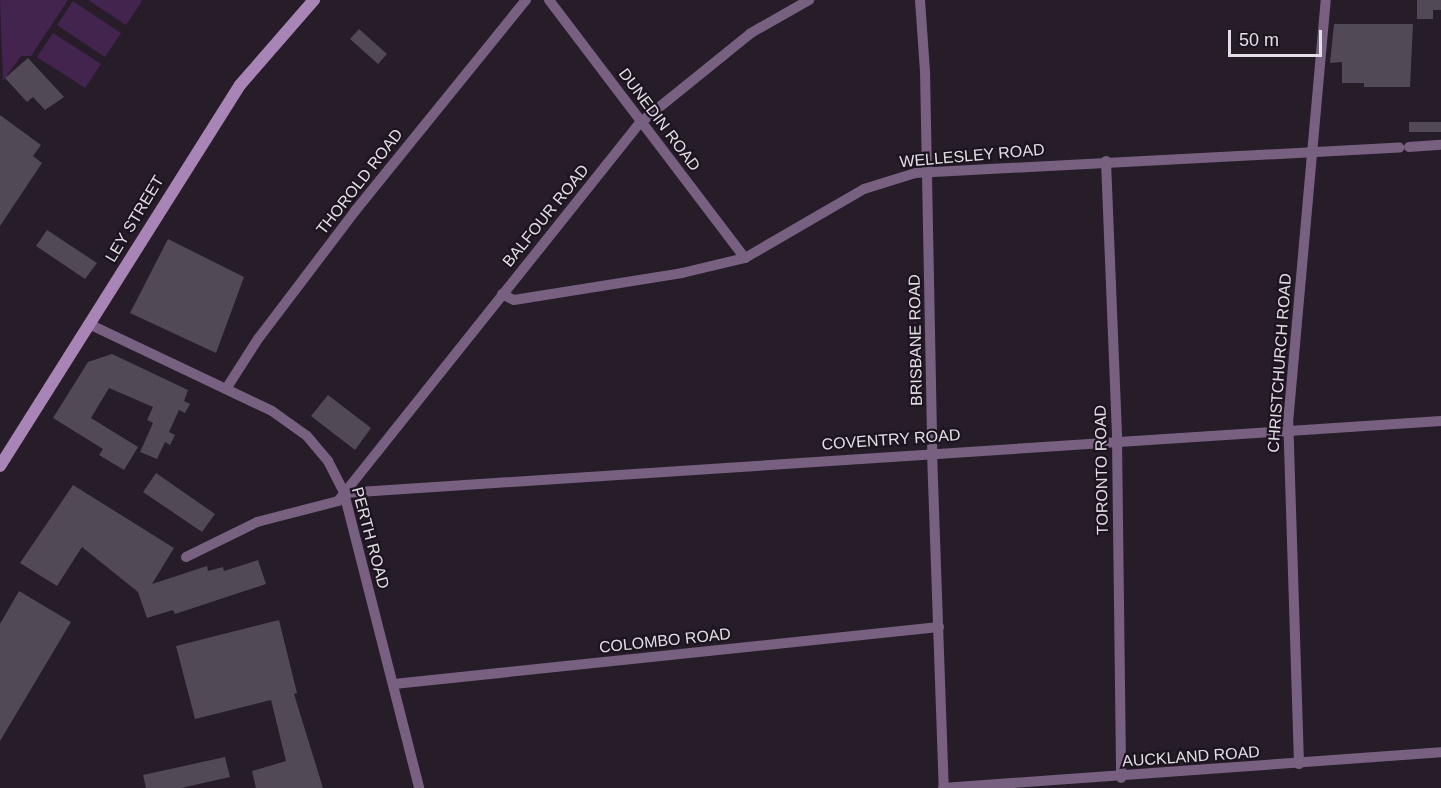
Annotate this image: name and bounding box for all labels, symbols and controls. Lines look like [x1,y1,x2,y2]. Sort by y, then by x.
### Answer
scale bar [1231,18,1326,56]
text: 50 m [1239,30,1279,50]
street label: DUNEDIN ROAD [614,65,704,175]
street label: THOROLD ROAD [313,125,407,239]
street label: WELLESLEY ROAD [899,140,1045,172]
street label: BALFOUR ROAD [499,161,593,271]
street label: LEY STREET [102,172,168,266]
street label: CHRISTCHURCH ROAD [1264,273,1296,453]
street label: BRISBANE ROAD [905,274,927,406]
street label: TORONTO ROAD [1091,405,1113,535]
street label: COVENTRY ROAD [821,426,961,454]
street label: PERTH ROAD [347,485,393,591]
street label: COLOMBO ROAD [598,625,732,657]
street label: AUCKLAND ROAD [1122,743,1260,771]

